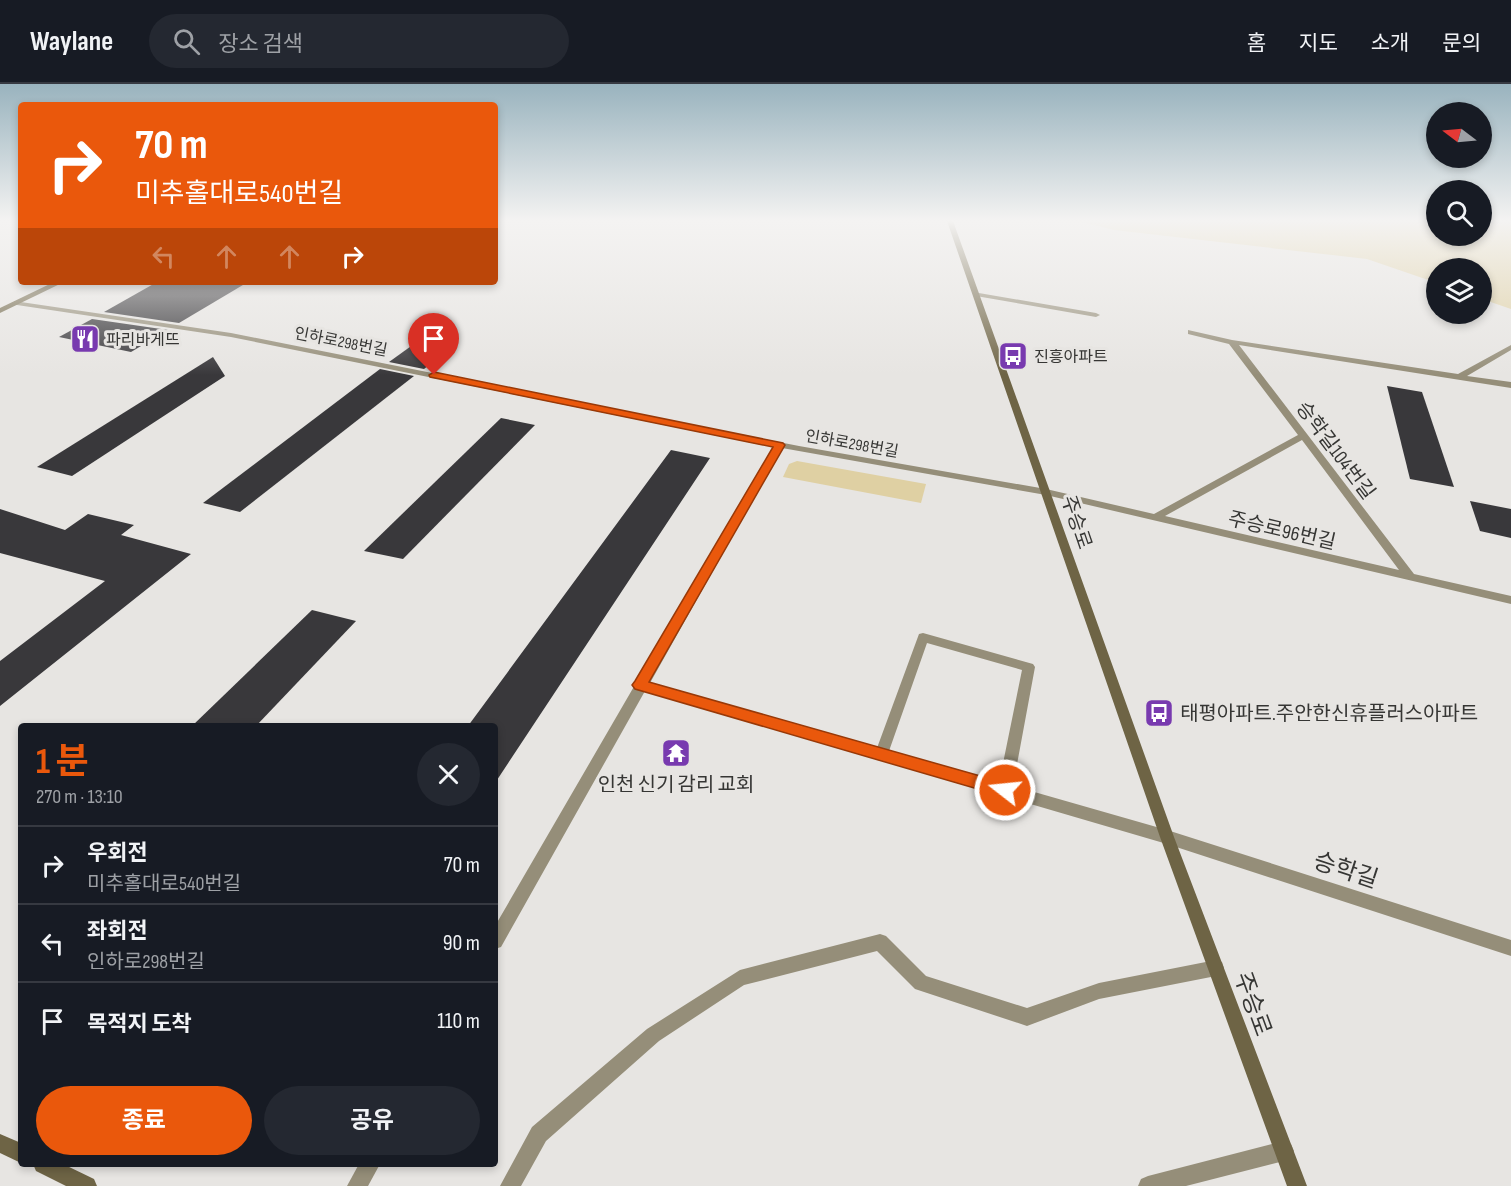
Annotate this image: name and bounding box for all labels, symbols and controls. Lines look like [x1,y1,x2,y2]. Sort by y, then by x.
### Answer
search box [149,14,569,68]
text: Waylane [30,25,113,58]
icon: search [170,25,203,58]
text: 장소 검색 [218,31,303,58]
text: 홈 [1247,31,1266,56]
text: 지도 [1299,31,1338,56]
text: 소개 [1371,31,1409,56]
text: 문의 [1442,31,1481,56]
north arrow [1426,102,1492,168]
map controls [1426,102,1492,324]
text: 70 m [135,120,208,171]
icon: right [36,126,114,204]
text: 미추홀대로540번길 [135,178,343,210]
button: search [1426,180,1492,246]
icon: left [147,240,180,273]
icon: ahead [210,240,243,273]
icon: ahead [273,240,306,273]
icon: right [336,240,369,273]
button: layers [1426,258,1492,324]
pin [408,313,459,375]
icon: arrive [417,322,450,355]
restaurant icon: 파리바게뜨 [69,323,101,355]
street label: 인하로298번길 [293,324,389,361]
place label: 파리바게뜨 [106,331,180,350]
bus stop icon: 진흥아파트 [997,340,1029,372]
place label: 진흥아파트 [1034,348,1108,367]
street label: 승학길104번길 [1291,397,1380,504]
street label: 인하로298번길 [804,427,900,462]
street label: 주승로 [1056,492,1096,552]
street label: 주승로96번길 [1226,507,1338,555]
bus stop icon: 태평아파트.주안한신휴플러스아파트 [1143,697,1175,729]
place label: 태평아파트.주안한신휴플러스아파트 [1180,702,1478,726]
temple icon: 인천 신기 감리 교회 [660,737,692,769]
text: 1 분 [36,741,89,784]
button: close [417,743,480,806]
position arrow [973,758,1037,822]
place label: 인천 신기 감리 교회 [598,773,754,797]
text: 270 m · 13:10 [36,785,123,809]
text: 우회전 [87,840,148,867]
street label: 승학길 [1310,846,1382,895]
icon: right [36,849,69,882]
text: 70 m [444,852,480,879]
text: 미추홀대로540번길 [87,872,241,896]
text: 좌회전 [87,918,148,945]
icon: left [36,927,69,960]
text: 90 m [443,930,480,957]
text: 인하로298번길 [87,950,205,974]
street label: 주승로 [1228,968,1277,1040]
icon: arrive [36,1005,69,1038]
text: 110 m [437,1008,480,1035]
text: 목적지 도착 [87,1011,192,1038]
button: 종료 [36,1086,252,1155]
button: 공유 [264,1086,480,1155]

